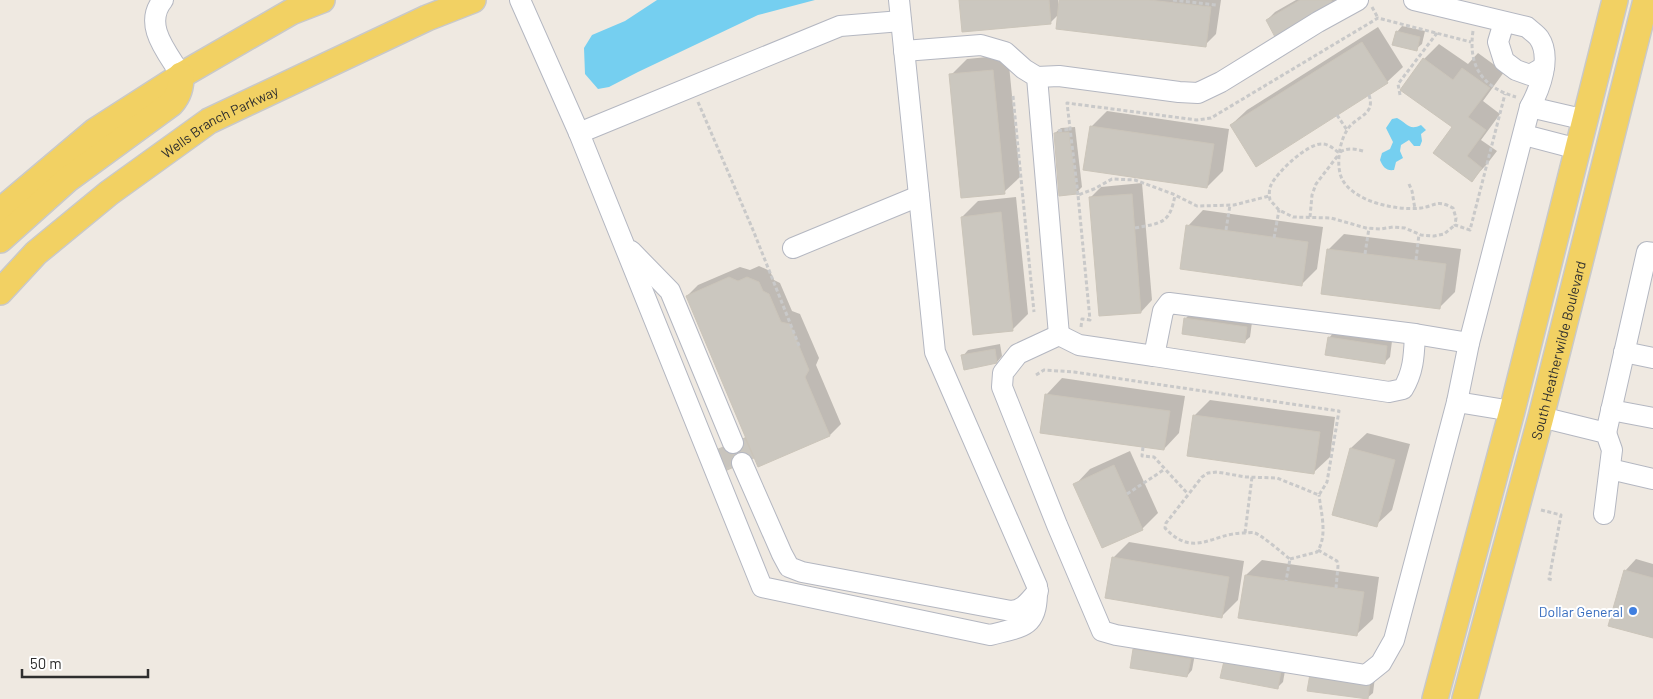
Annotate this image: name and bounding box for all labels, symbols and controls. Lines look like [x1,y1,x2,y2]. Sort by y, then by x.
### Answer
street label: Wells Branch Parkway [158,81,281,161]
street label: South Heatherwilde Boulevard [1527,259,1589,441]
place label: Dollar General [1539,603,1623,620]
marker: Dollar General [1627,605,1639,617]
scale bar [22,646,149,678]
text: 50 m [30,654,62,672]

